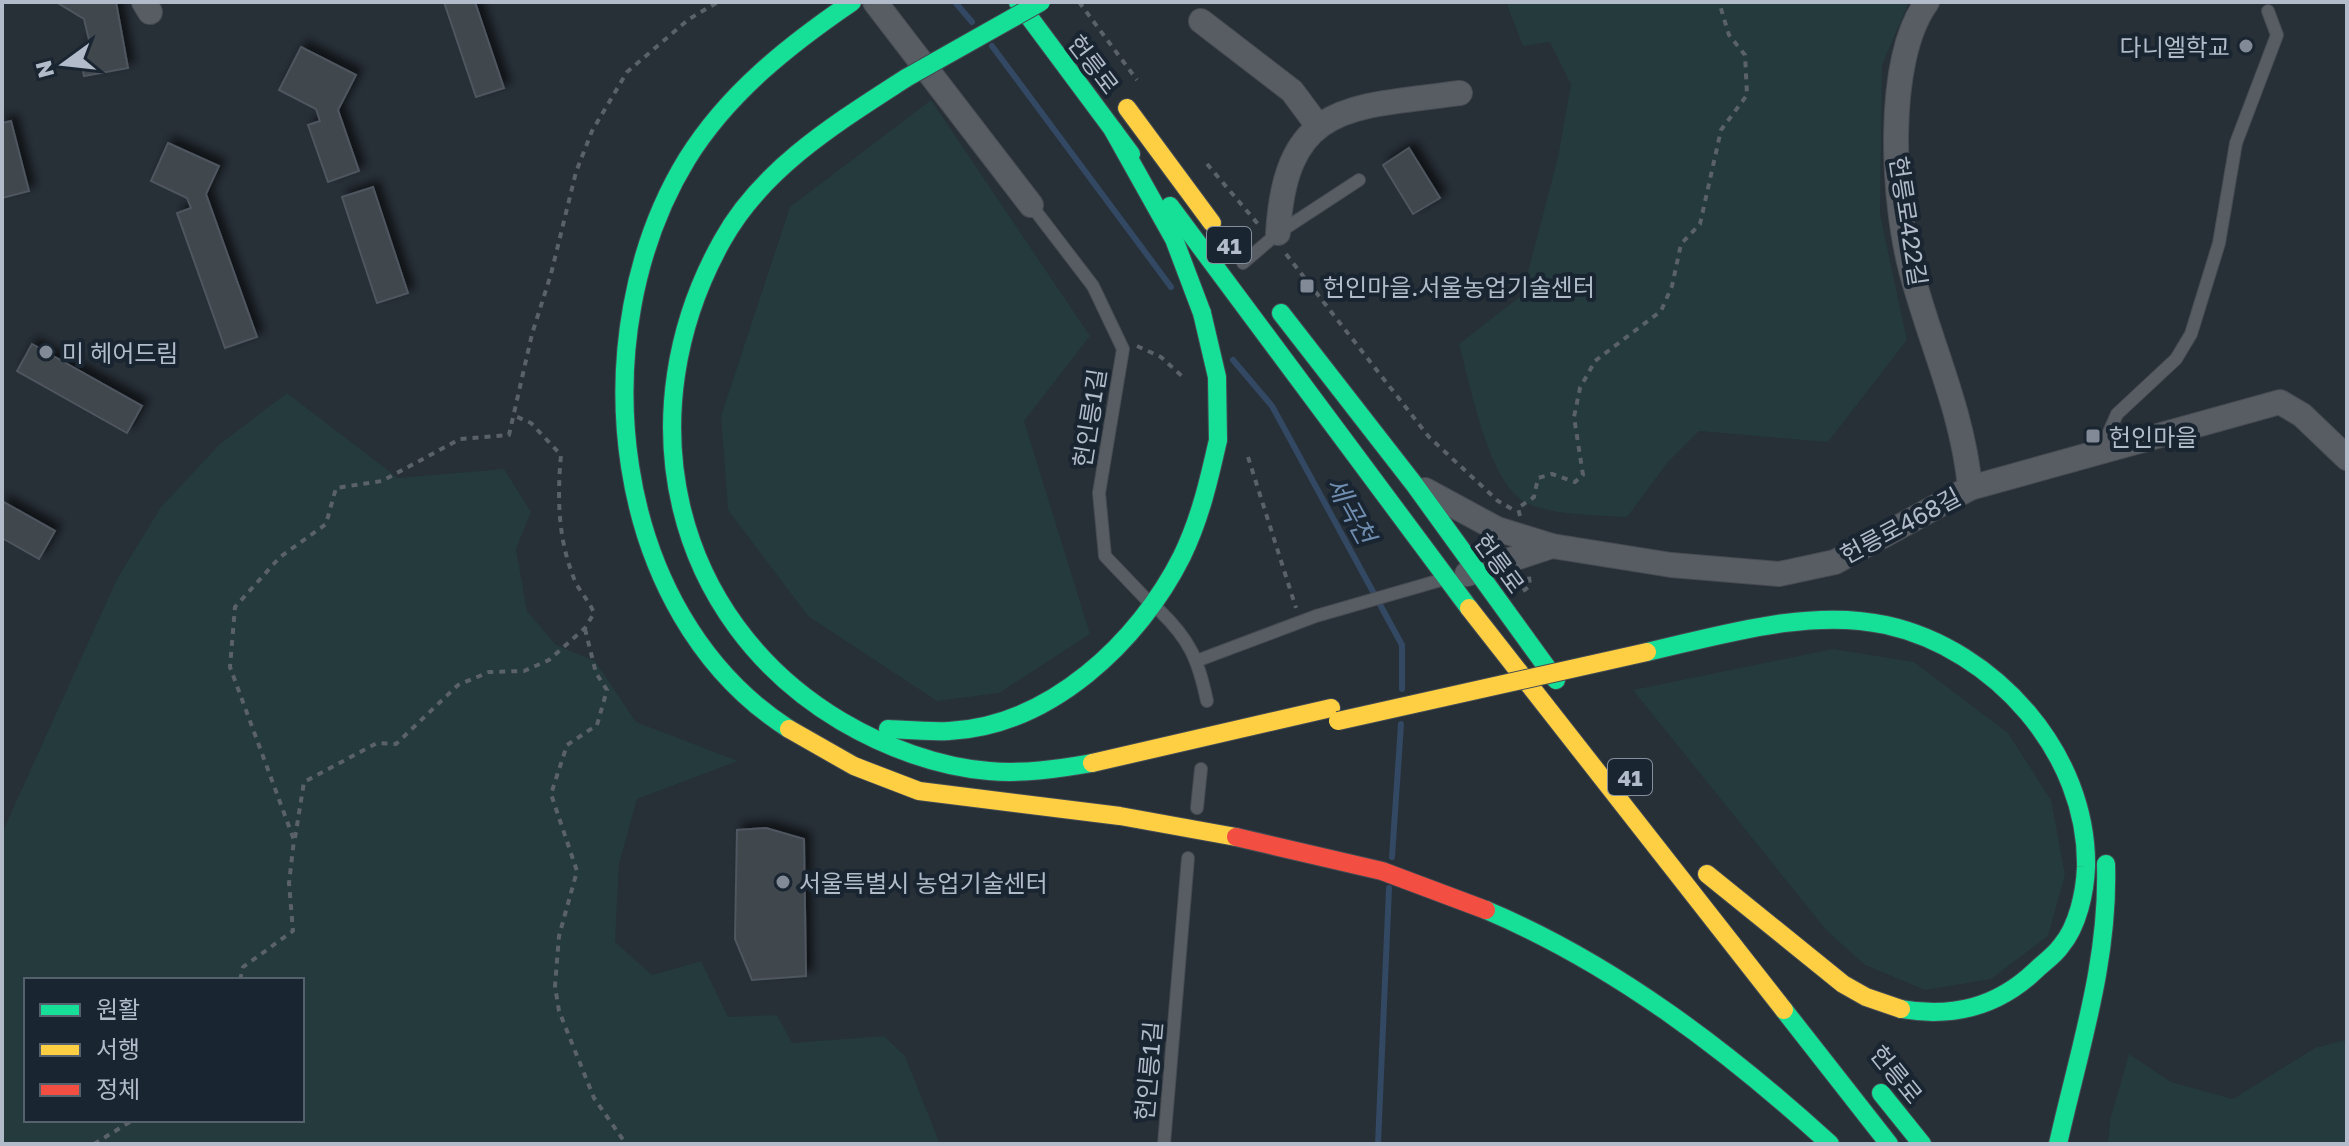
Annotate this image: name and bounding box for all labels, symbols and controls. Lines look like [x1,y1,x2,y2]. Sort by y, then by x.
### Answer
north arrow [24,24,104,104]
street label: 헌릉로 [1062,29,1126,99]
place label: 다니엘학교 [2120,32,2230,61]
marker: 다니엘학교 [2237,37,2255,55]
text: N [29,58,59,81]
street label: 헌릉로422길 [1884,154,1934,288]
road number: 41 [1207,227,1251,263]
place label: 헌인마을.서울농업기술센터 [1323,272,1595,301]
marker: 헌인마을.서울농업기술센터 [1298,277,1316,295]
place label: 미 헤어드림 [62,338,178,367]
marker: 미 헤어드림 [37,343,55,361]
street label: 헌인릉1길 [1067,366,1111,470]
place label: 헌인마을 [2109,422,2197,451]
marker: 헌인마을 [2084,427,2102,445]
water label: 세곡천 [1320,471,1383,552]
street label: 헌릉로468길 [1835,481,1965,569]
street label: 헌릉로 [1469,528,1531,598]
road number: 41 [1608,759,1652,795]
place label: 서울특별시 농업기술센터 [799,868,1048,897]
marker: 서울특별시 농업기술센터 [774,873,792,891]
legend [24,978,304,1122]
text: 원활 [96,994,140,1023]
street label: 헌인릉1길 [1129,1020,1167,1122]
text: 서행 [96,1034,140,1063]
street label: 헌릉로 [1865,1039,1929,1109]
text: 정체 [96,1074,140,1103]

